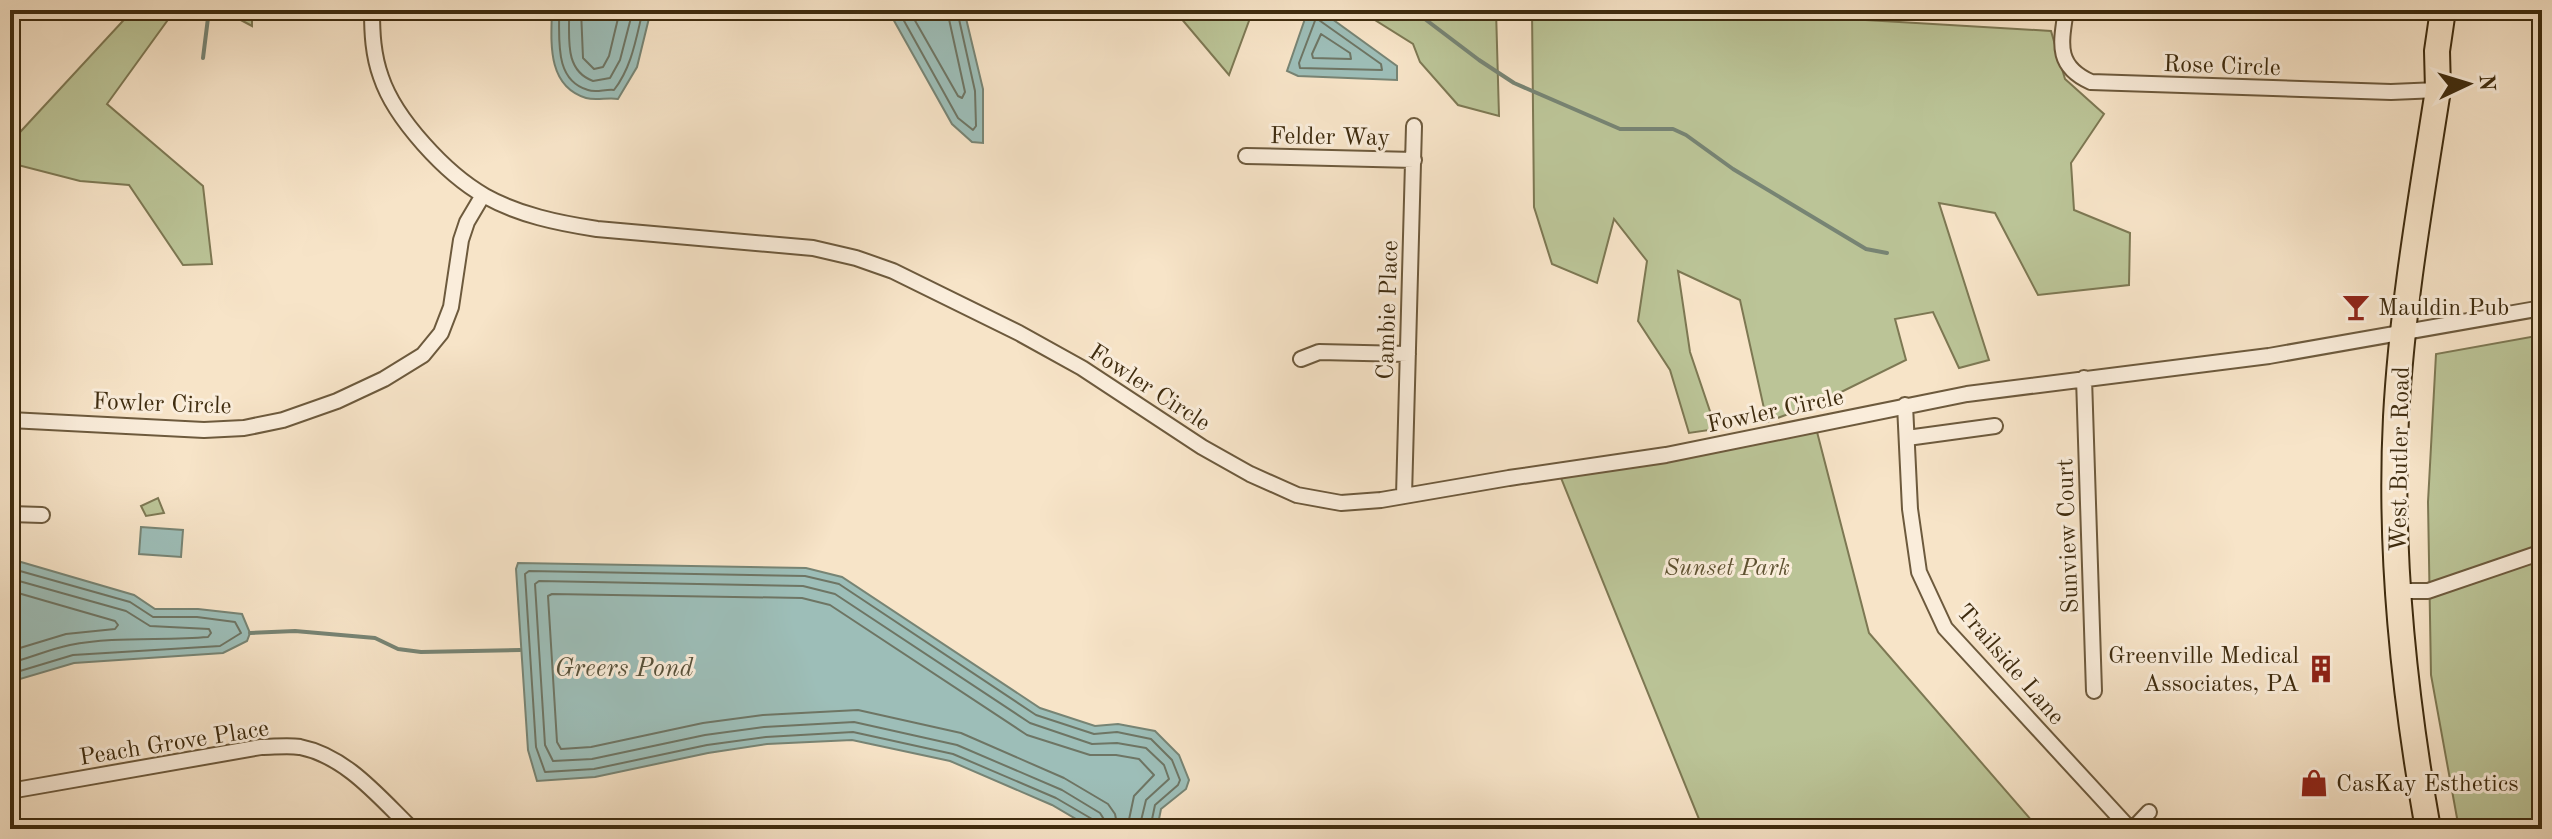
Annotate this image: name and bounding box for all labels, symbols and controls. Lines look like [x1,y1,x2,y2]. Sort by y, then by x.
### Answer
north arrow [2428,44,2508,124]
street label: Rose Circle [2163,53,2281,81]
text: N [2474,74,2498,92]
street label: Felder Way [1270,125,1390,151]
street label: Cambie Place [1375,240,1403,380]
bar icon: Mauldin Pub [2341,292,2371,322]
place label: Mauldin Pub [2378,297,2509,321]
street label: Fowler Circle [1084,341,1214,437]
street label: West Butler Road [2387,366,2415,552]
street label: Fowler Circle [1705,386,1846,438]
street label: Fowler Circle [92,391,232,419]
street label: Sunview Court [2054,458,2084,614]
park label: Sunset Park [1664,557,1790,581]
street label: Trailside Lane [1951,600,2068,730]
place label: Greenville Medical Associates, PA [2108,645,2299,697]
building icon: Greenville Medical Associates, PA [2306,654,2336,684]
water label: Greers Pond [555,656,694,682]
street label: Peach Grove Place [78,717,271,771]
shop icon: CasKay Esthetics [2299,768,2329,798]
place label: CasKay Esthetics [2336,773,2519,797]

